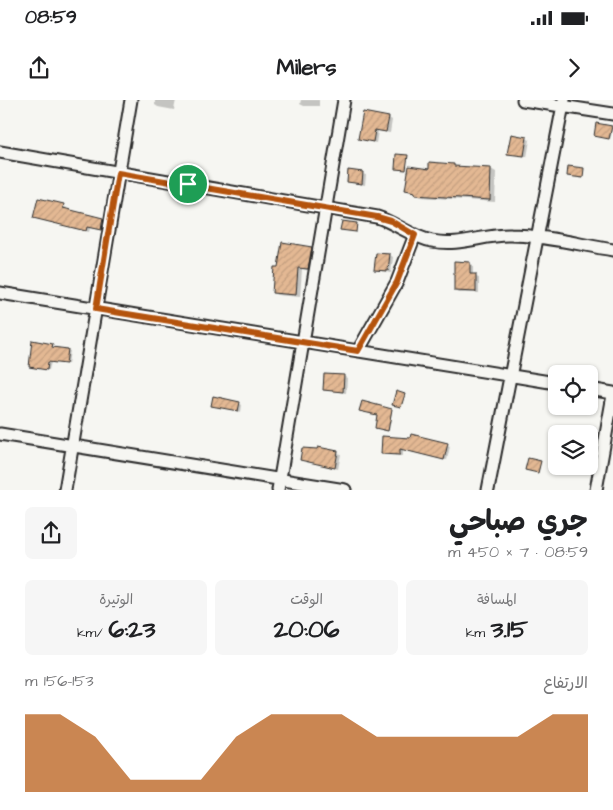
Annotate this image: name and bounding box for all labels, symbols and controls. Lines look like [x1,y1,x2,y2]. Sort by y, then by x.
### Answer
text: 08:59 [25,4,77,31]
text: Milers [276,52,337,83]
icon: share [25,54,53,82]
icon: forward [560,54,588,82]
pin [167,163,209,205]
icon: arrive [174,170,202,198]
map controls [548,365,598,475]
button: locate [548,365,598,415]
button: layers [548,425,598,475]
text: جري صباحي [449,502,588,541]
button: share [25,507,77,559]
text: 08:59 · 7 × 450 m [448,541,588,563]
text: الوتيرة [99,590,133,610]
text: الوقت [290,590,323,610]
text: المسافة [477,590,517,610]
text: 6:23 [108,612,155,647]
text: 20:06 [274,612,339,647]
text: 3.15 [491,612,528,647]
text: /km [77,623,108,643]
text: km [466,623,491,643]
text: 153–156 m [25,670,94,692]
text: الارتفاع [543,672,588,694]

